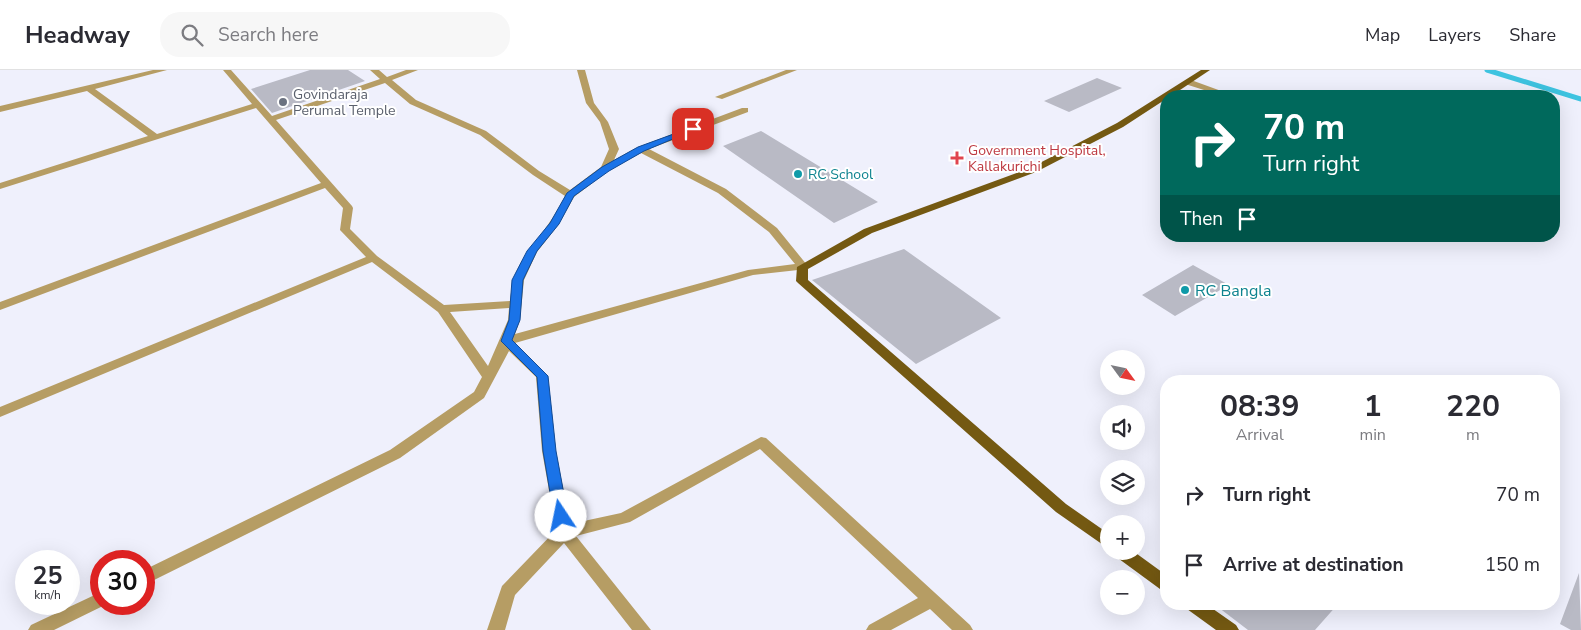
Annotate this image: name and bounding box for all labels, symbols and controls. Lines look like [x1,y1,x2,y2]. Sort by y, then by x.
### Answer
search box [160,12,510,57]
text: Headway [25,19,130,51]
icon: search [178,21,206,49]
text: Search here [218,22,319,48]
text: Map [1365,23,1400,47]
text: Layers [1428,23,1481,47]
text: Share [1509,23,1556,47]
place label: Govindaraja Perumal Temple [293,85,395,120]
marker: Govindaraja Perumal Temple [277,96,289,108]
text: 70 m [1263,104,1345,151]
pin [672,108,714,150]
icon: right [1180,110,1245,175]
icon: arrive [679,115,707,143]
place label: Government Hospital, Kallakurichi [968,141,1106,176]
text: Turn right [1263,149,1359,179]
marker: Government Hospital, Kallakurichi [950,151,964,165]
place label: RC School [808,165,874,184]
marker: RC School [792,168,804,180]
icon: arrive [1233,205,1261,233]
text: Then [1180,206,1223,232]
place label: RC Bangla [1195,280,1271,302]
marker: RC Bangla [1179,284,1191,296]
north arrow [1100,350,1145,395]
map controls [1100,350,1145,615]
text: 08:39 [1220,386,1299,427]
text: 1 [1364,386,1382,427]
text: 220 [1446,386,1500,427]
button: sound [1100,405,1145,450]
text: Arrival [1236,424,1284,446]
text: min [1359,424,1386,446]
text: m [1466,424,1480,446]
button: layers [1100,460,1145,505]
icon: right [1180,481,1208,509]
text: Turn right [1223,482,1310,508]
text: 70 m [1496,482,1540,508]
position arrow [534,489,586,541]
button: + [1100,515,1145,560]
speed limit sign: 30 [90,550,155,615]
icon: arrive [1180,551,1208,579]
text: Arrive at destination [1223,552,1404,578]
text: 150 m [1485,552,1540,578]
text: 25 [32,559,63,593]
button: − [1100,570,1145,615]
text: km/h [34,587,61,603]

